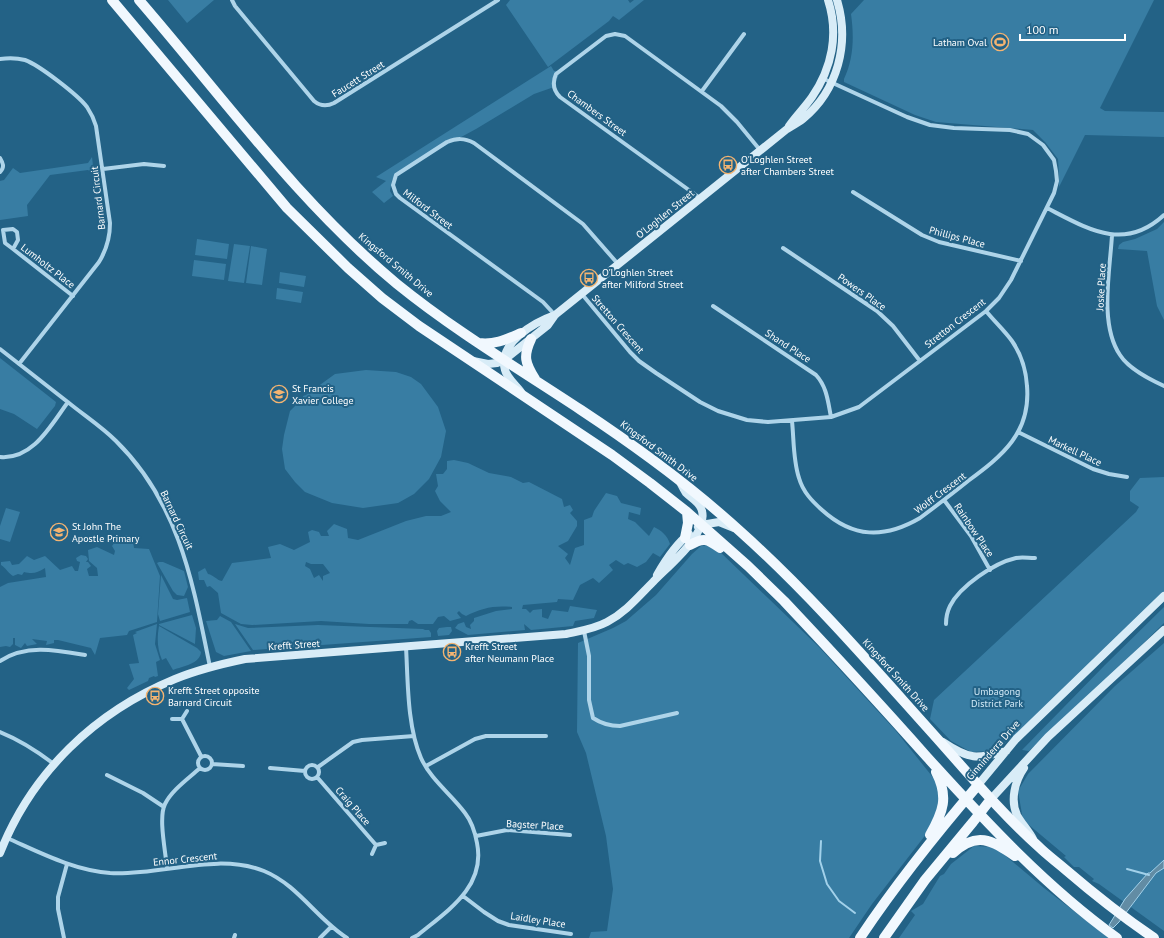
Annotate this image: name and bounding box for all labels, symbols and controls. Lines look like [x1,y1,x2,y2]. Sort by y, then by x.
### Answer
scale bar [1020,16,1125,42]
text: 100 m [1026,22,1059,37]
sports icon: Latham Oval [990,32,1010,52]
place label: Latham Oval [933,36,987,49]
street label: Faucett Street [329,57,387,100]
street label: Chambers Street [565,87,630,139]
place label: O'Loghlen Street after Chambers Street [741,153,835,178]
bus stop icon: O'Loghlen Street after Chambers Street [718,155,738,175]
street label: Barnard Circuit [88,165,108,230]
street label: Milford Street [401,186,456,232]
street label: O'Loghlen Street [633,186,697,241]
street label: Phillips Place [928,223,986,251]
street label: Kingsford Smith Drive [356,230,436,300]
street label: Lumholtz Place [18,241,78,291]
street label: Joske Place [1093,263,1109,312]
place label: O'Loghlen Street after Milford Street [602,266,684,291]
bus stop icon: O'Loghlen Street after Milford Street [579,268,599,288]
street label: Powers Place [835,271,889,313]
street label: Stretton Crescent [589,292,648,357]
street label: Stretton Crescent [922,295,989,351]
street label: Shand Place [763,326,813,366]
place label: St Francis Xavier College [292,382,354,407]
school or university icon: St Francis Xavier College [269,384,289,404]
street label: Kingsford Smith Drive [618,418,700,484]
street label: Markell Place [1046,433,1104,469]
street label: Wolff Crescent [911,469,969,517]
street label: Barnard Circuit [158,488,197,552]
street label: Rainbow Place [951,501,997,559]
place label: St John The Apostle Primary [72,520,140,545]
school or university icon: St John The Apostle Primary [49,522,69,542]
street label: Kingsford Smith Drive [860,636,932,714]
street label: Krefft Street [268,637,321,653]
place label: Krefft Street after Neumann Place [465,640,554,665]
bus stop icon: Krefft Street after Neumann Place [442,642,462,662]
place label: Krefft Street opposite Barnard Circuit [168,684,260,709]
park label: Umbagong District Park [971,685,1023,710]
bus stop icon: Krefft Street opposite Barnard Circuit [145,686,165,706]
street label: Ginninderra Drive [963,717,1023,783]
street label: Craig Place [333,784,373,828]
street label: Bagster Place [506,817,564,833]
street label: Ennor Crescent [152,849,218,869]
street label: Laidley Place [510,909,566,931]

